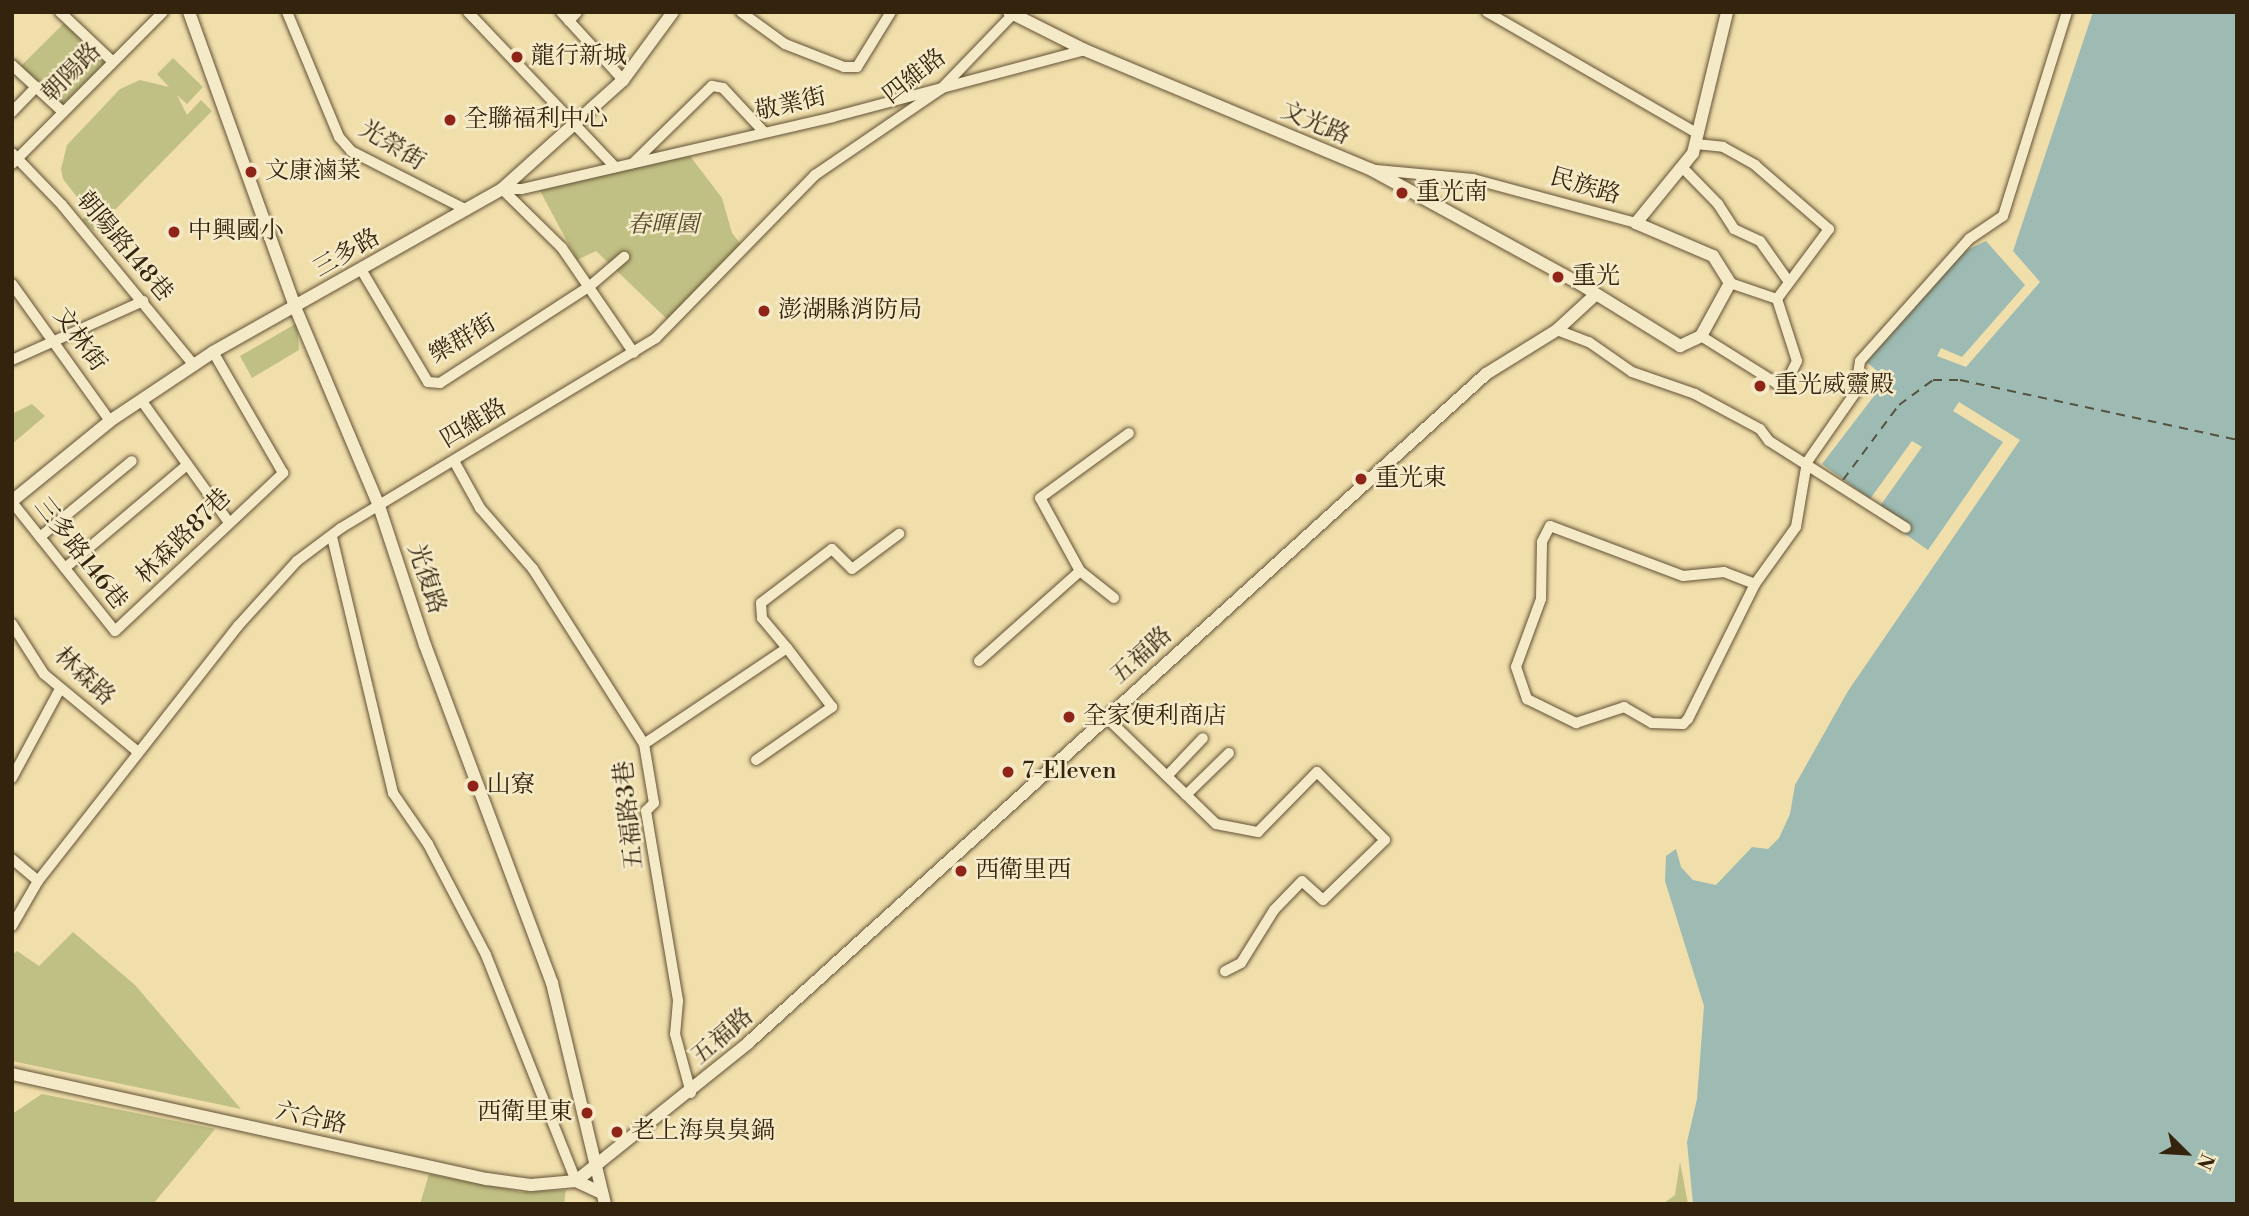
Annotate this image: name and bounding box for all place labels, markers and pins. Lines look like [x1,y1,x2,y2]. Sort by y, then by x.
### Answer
place label: 龍行新城 [531,43,627,71]
marker: 龍行新城 [509,49,525,65]
place label: 全聯福利中心 [464,106,608,134]
marker: 全聯福利中心 [442,112,458,128]
place label: 文康滷菜 [265,158,361,186]
marker: 文康滷菜 [243,164,259,180]
place label: 重光南 [1416,179,1488,207]
marker: 重光南 [1394,185,1410,201]
place label: 中興國小 [188,218,284,246]
marker: 中興國小 [166,224,182,240]
place label: 重光 [1572,263,1620,291]
marker: 重光 [1550,269,1566,285]
place label: 澎湖縣消防局 [778,297,922,325]
marker: 澎湖縣消防局 [756,303,772,319]
place label: 重光威靈殿 [1774,372,1894,400]
marker: 重光威靈殿 [1752,378,1768,394]
place label: 重光東 [1375,465,1447,493]
marker: 重光東 [1353,471,1369,487]
place label: 全家便利商店 [1083,703,1227,731]
marker: 全家便利商店 [1061,709,1077,725]
place label: 7-Eleven [1022,758,1117,786]
marker: 7-Eleven [1000,764,1016,780]
place label: 山寮 [487,772,535,800]
marker: 山寮 [465,778,481,794]
place label: 西衛里西 [975,857,1071,885]
marker: 西衛里西 [953,863,969,879]
place label: 西衛里東 [477,1099,573,1127]
marker: 西衛里東 [579,1105,595,1121]
place label: 老上海臭臭鍋 [631,1118,775,1146]
marker: 老上海臭臭鍋 [609,1124,625,1140]

